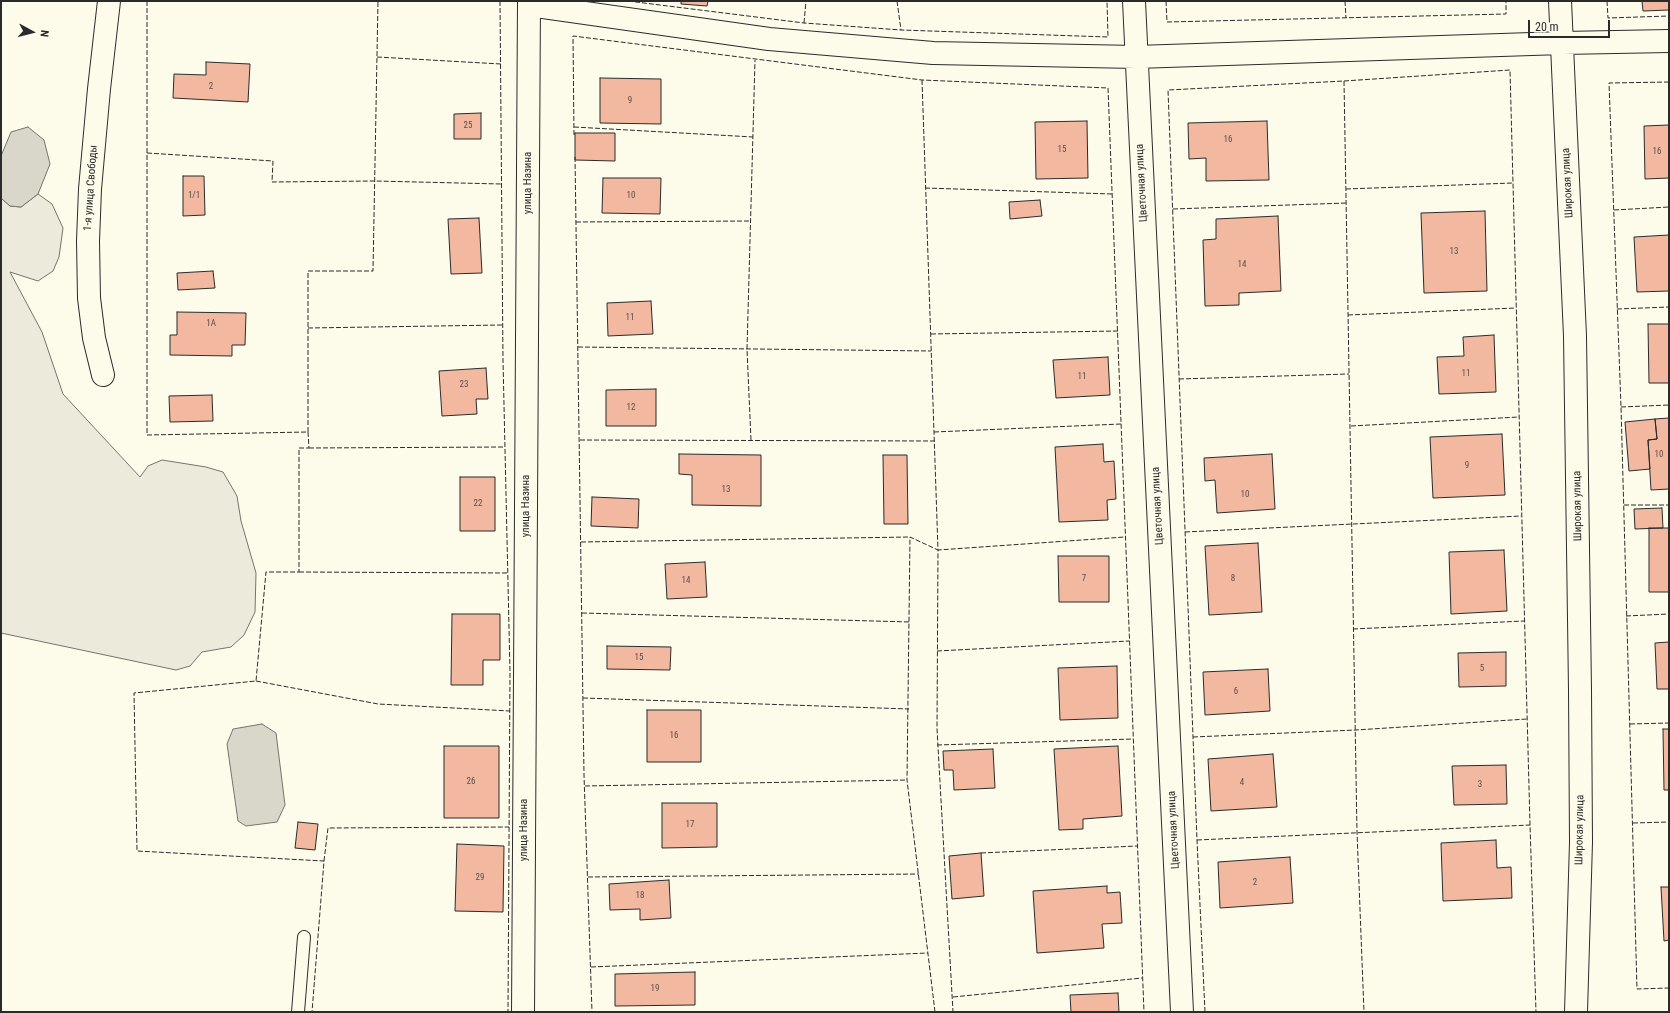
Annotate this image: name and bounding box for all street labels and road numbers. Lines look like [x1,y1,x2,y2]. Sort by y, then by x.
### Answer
street label: Цветочная улица [1133,144,1151,222]
street label: 1-я улица Свободы [81,145,101,231]
street label: Широкая улица [1560,147,1576,219]
street label: улица Назина [521,152,535,214]
street label: Цветочная улица [1149,467,1167,545]
street label: Широкая улица [1571,471,1585,541]
street label: улица Назина [519,475,533,537]
street label: Цветочная улица [1165,791,1183,869]
street label: Широкая улица [1573,795,1587,865]
street label: улица Назина [517,799,531,861]

